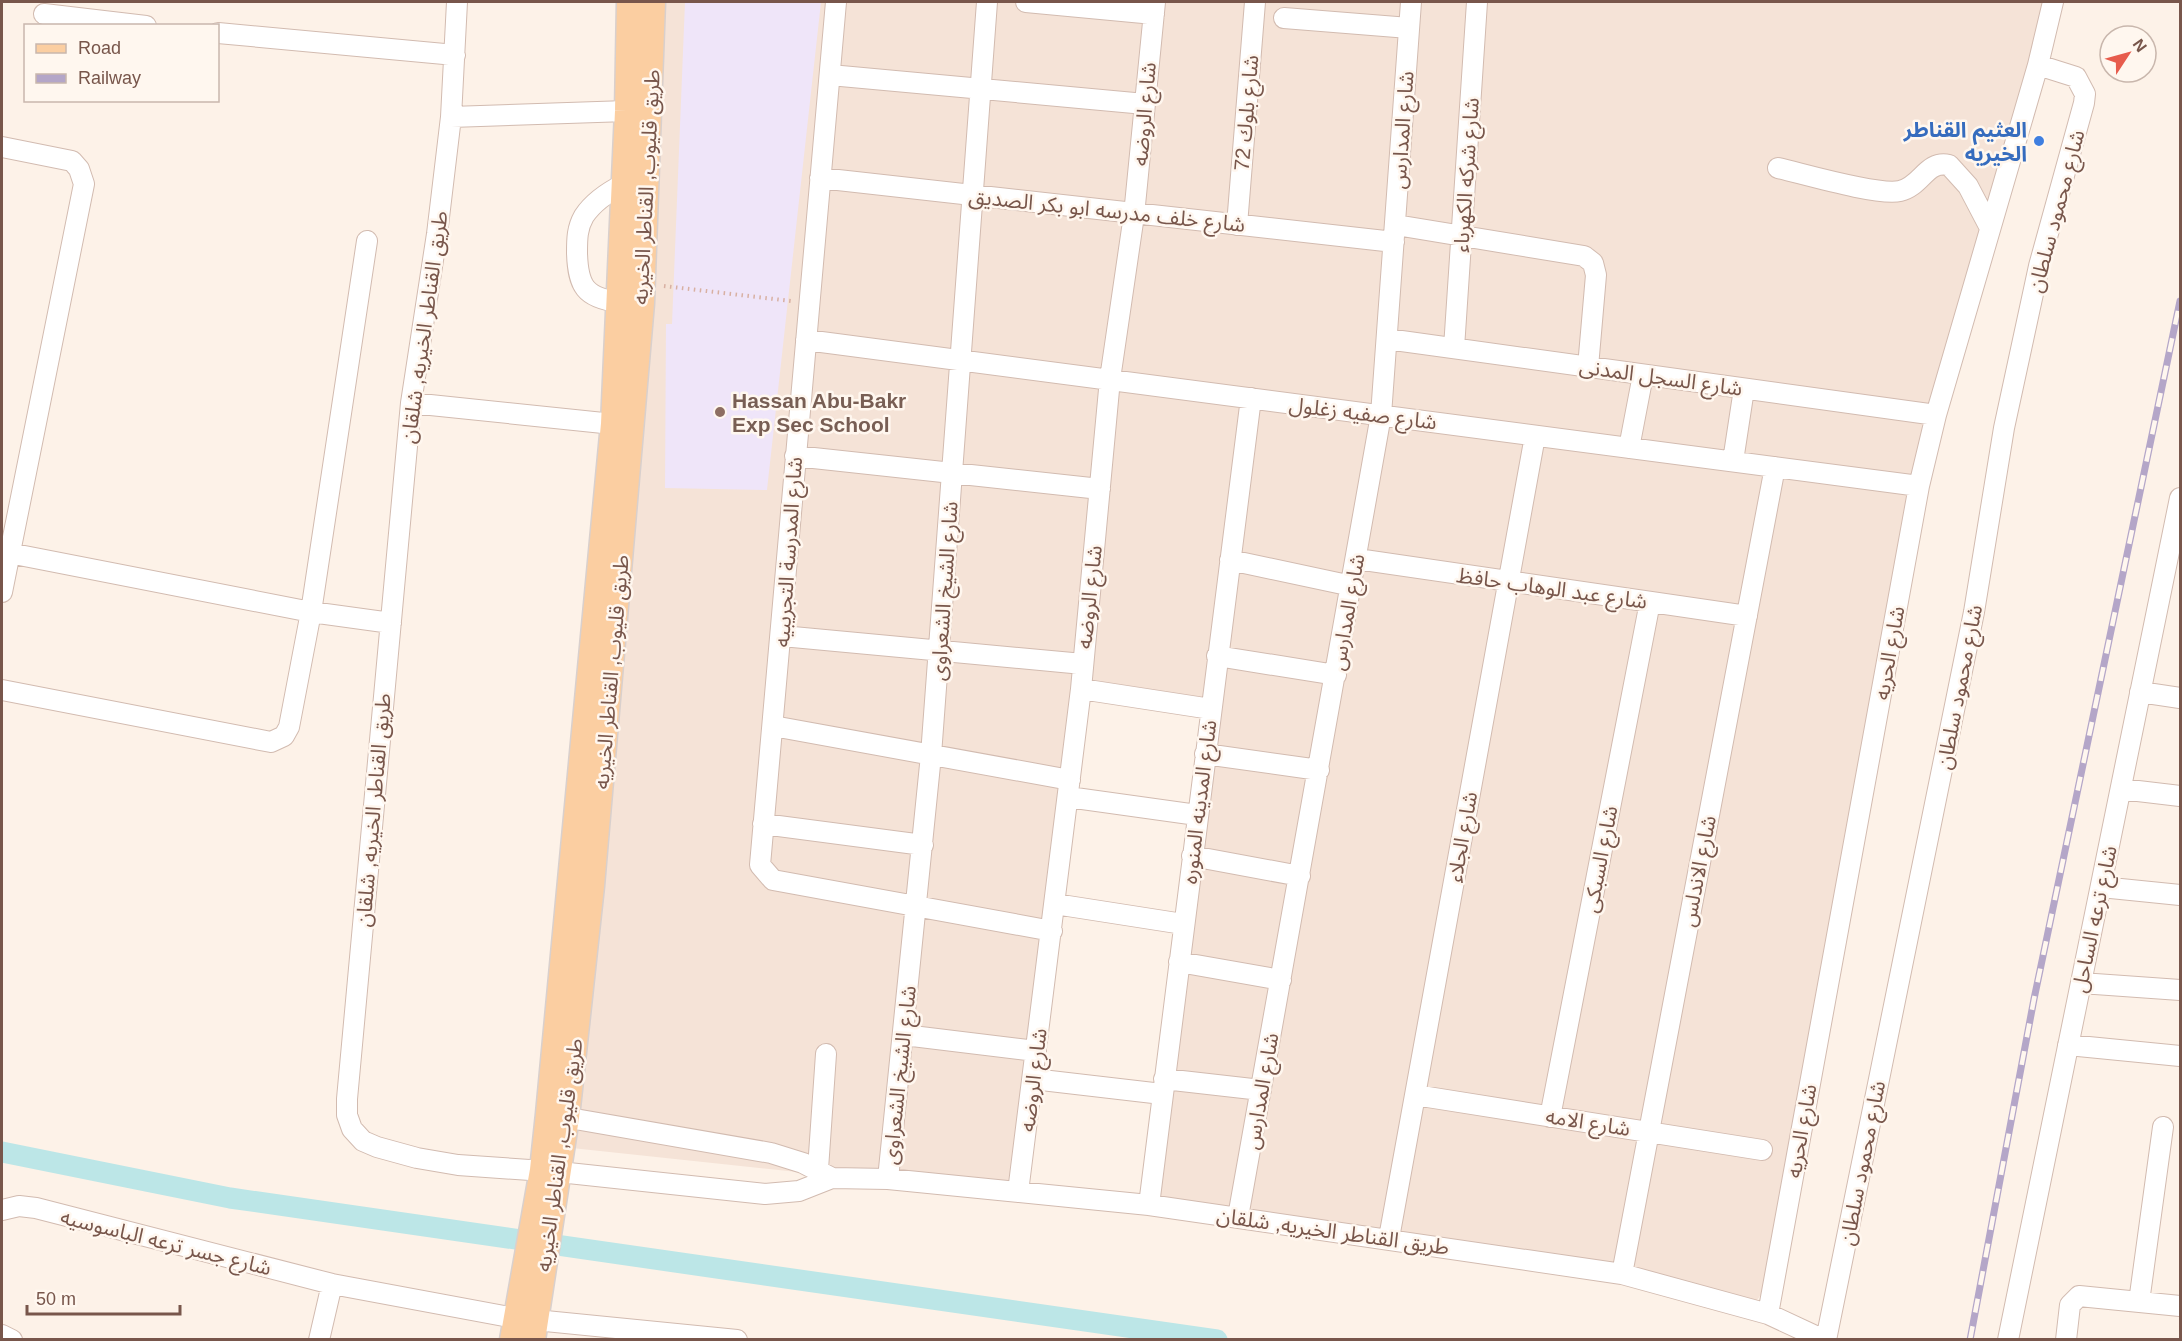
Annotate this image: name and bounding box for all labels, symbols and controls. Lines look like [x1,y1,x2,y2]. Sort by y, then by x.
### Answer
legend [24,24,219,102]
north arrow [2098,24,2158,84]
text: N [2129,36,2150,55]
text: Road [78,38,121,58]
street label: شارع بلوك 72 [1229,54,1267,172]
street label: شارع الروضه [1128,61,1164,167]
text: Railway [78,68,141,88]
street label: طريق قليوب, القناطر الخيريه [628,69,666,305]
street label: شارع المدارس [1386,70,1422,190]
street label: شارع شركه الكهرباء [1449,97,1487,254]
place label: العثيم القناطر الخيريه [1903,118,2027,166]
street label: شارع محمود سلطان [2023,127,2093,296]
marker: العثيم القناطر الخيريه [2032,134,2046,148]
street label: شارع خلف مدرسه ابو بكر الصديق [967,184,1246,240]
street label: طريق القناطر الخيريه, شلقان [396,209,454,445]
street label: شارع السجل المدنى [1577,354,1744,404]
place label: Hassan Abu-Bakr Exp Sec School [732,389,906,436]
street label: شارع صفيه زغلول [1287,393,1438,437]
marker: Hassan Abu-Bakr Exp Sec School [713,405,727,419]
street label: شارع المدرسة التجريبيه [770,456,810,648]
street label: شارع الشيخ الشعراوى [926,501,966,682]
street label: شارع الروضه [1072,544,1110,650]
street label: شارع المدارس [1325,552,1373,673]
street label: طريق قليوب, القناطر الخيريه [589,554,635,790]
street label: شارع عبد الوهاب حافظ [1455,563,1649,617]
street label: شارع محمود سلطان [1932,603,1990,772]
street label: شارع الحريه [1869,604,1912,702]
street label: طريق القناطر الخيريه, شلقان [351,692,397,928]
street label: شارع المدينه المنوره [1178,719,1224,886]
street label: شارع الجلاء [1443,790,1485,885]
street label: شارع السبكى [1578,804,1626,915]
street label: شارع الاندلس [1676,813,1724,929]
street label: شارع ترعه الساحل [2067,843,2125,995]
street label: شارع الشيخ الشعراوى [878,984,924,1166]
street label: شارع الروضه [1015,1027,1055,1134]
street label: شارع المدارس [1239,1031,1287,1152]
street label: طريق قليوب, القناطر الخيريه [531,1037,589,1273]
street label: شارع محمود سلطان [1835,1079,1893,1248]
street label: شارع الحريه [1781,1082,1824,1180]
street label: شارع الامه [1543,1104,1632,1144]
street label: طريق القناطر الخيريه, شلقان [1215,1203,1451,1261]
street label: شارع جسر ترعه الباسوسيه [57,1205,274,1283]
scale bar [27,1278,180,1316]
text: 50 m [36,1289,76,1309]

